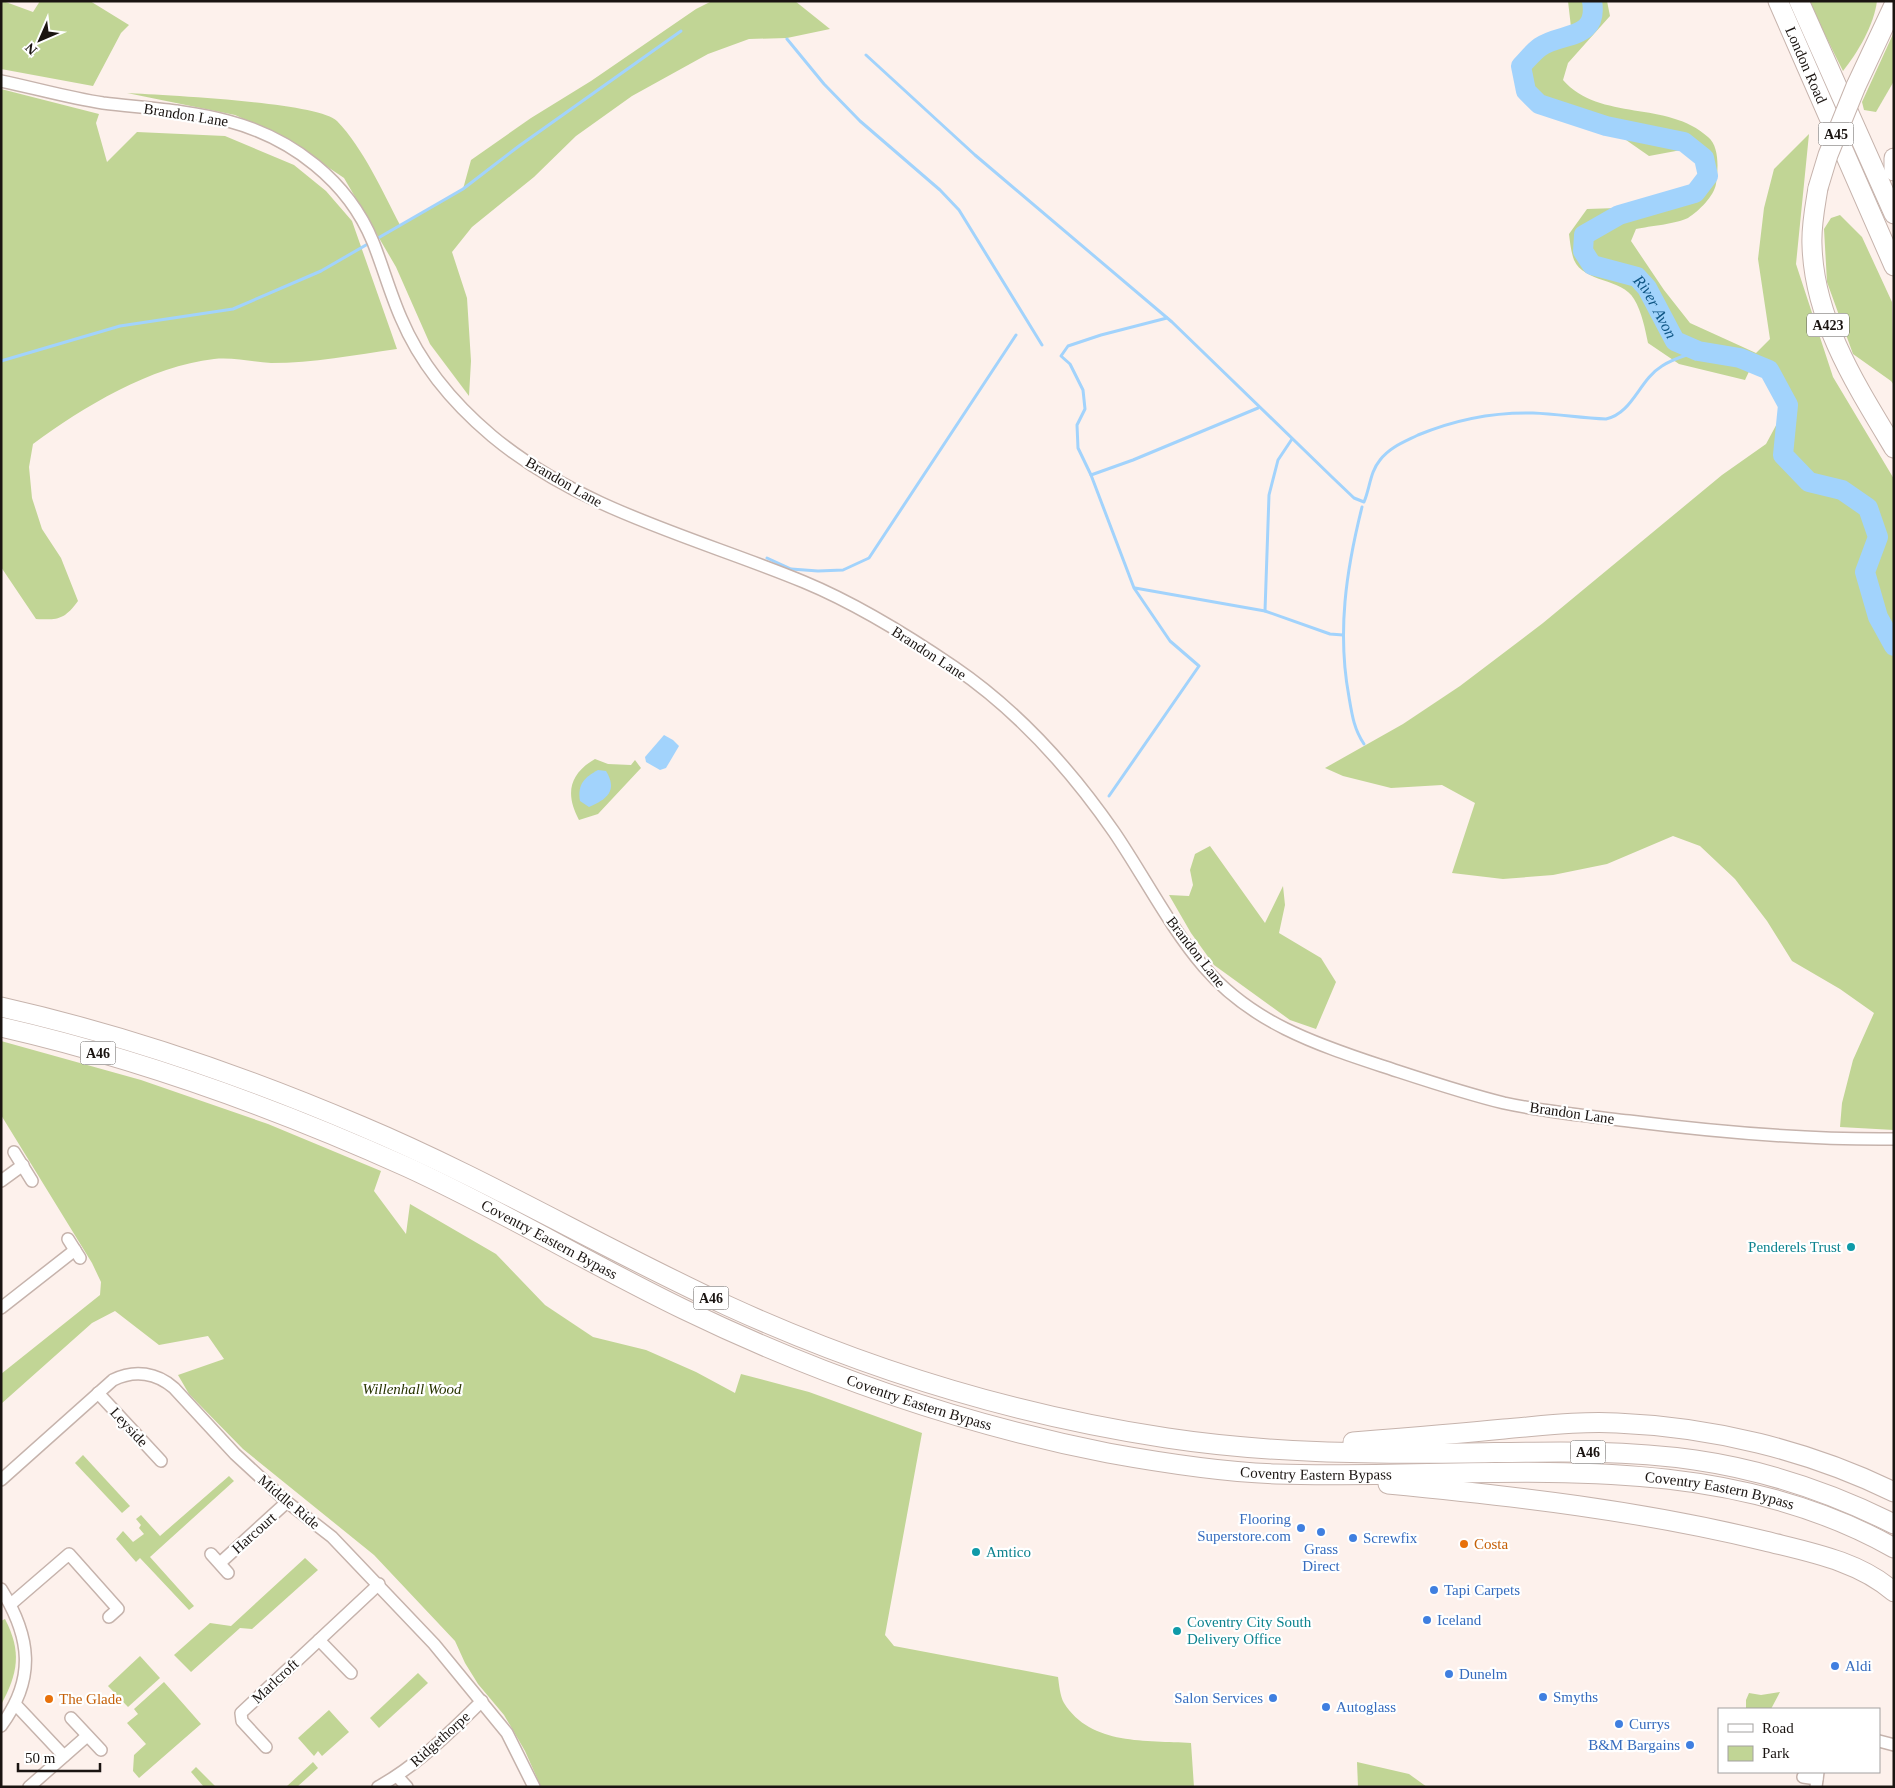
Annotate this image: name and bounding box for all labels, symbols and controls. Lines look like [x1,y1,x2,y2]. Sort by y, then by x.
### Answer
north arrow [15,15,65,65]
street label: London Road [1782,24,1830,106]
text: N [22,40,40,58]
street label: Brandon Lane [143,100,230,130]
road number: A45 [1818,122,1854,146]
water label: River Avon [1630,271,1680,341]
road number: A423 [1807,314,1849,336]
street label: Brandon Lane [523,454,605,510]
street label: Brandon Lane [889,623,969,683]
street label: Brandon Lane [1163,913,1229,991]
road number: A46 [80,1042,116,1064]
street label: Brandon Lane [1529,1099,1616,1127]
street label: Coventry Eastern Bypass [479,1197,620,1282]
place label: Penderels Trust [1748,1239,1842,1255]
marker: Penderels Trust [1845,1241,1857,1253]
road number: A46 [694,1286,728,1310]
street label: Coventry Eastern Bypass [844,1372,994,1433]
park label: Willenhall Wood [362,1381,462,1397]
street label: Leyside [107,1404,151,1450]
road number: A46 [1570,1440,1606,1464]
street label: Coventry Eastern Bypass [1240,1464,1392,1483]
street label: Coventry Eastern Bypass [1644,1469,1796,1513]
street label: Middle Ride [255,1472,323,1533]
street label: Harcourt [229,1509,280,1557]
place label: Flooring Superstore.com [1197,1511,1291,1544]
marker: Flooring Superstore.com [1295,1522,1307,1534]
marker: Grass Direct [1315,1526,1327,1538]
place label: Screwfix [1363,1530,1418,1546]
marker: Screwfix [1347,1532,1359,1544]
place label: Costa [1474,1536,1509,1552]
marker: Costa [1458,1538,1470,1550]
place label: Grass Direct [1302,1541,1341,1574]
place label: Amtico [986,1544,1031,1560]
marker: Amtico [970,1546,982,1558]
place label: Tapi Carpets [1444,1582,1520,1598]
marker: Tapi Carpets [1428,1584,1440,1596]
place label: Iceland [1437,1612,1482,1628]
place label: Coventry City South Delivery Office [1187,1614,1312,1647]
marker: Iceland [1421,1614,1433,1626]
marker: Coventry City South Delivery Office [1171,1625,1183,1637]
street label: Marlcroft [249,1655,302,1706]
place label: Aldi [1845,1658,1872,1674]
marker: Aldi [1829,1660,1841,1672]
place label: Dunelm [1459,1666,1508,1682]
marker: Dunelm [1443,1668,1455,1680]
place label: Smyths [1553,1689,1598,1705]
place label: Salon Services [1174,1690,1263,1706]
place label: The Glade [59,1691,122,1707]
marker: Smyths [1537,1691,1549,1703]
marker: Salon Services [1267,1692,1279,1704]
marker: The Glade [43,1693,55,1705]
place label: Autoglass [1336,1699,1396,1715]
marker: Autoglass [1320,1701,1332,1713]
street label: Ridgethorpe [407,1708,473,1770]
legend [1718,1708,1880,1773]
place label: Currys [1629,1716,1670,1732]
marker: Currys [1613,1718,1625,1730]
text: Road [1762,1720,1794,1736]
place label: B&M Bargains [1588,1737,1680,1753]
marker: B&M Bargains [1684,1739,1696,1751]
scale bar [18,1740,100,1772]
text: Park [1762,1745,1790,1761]
text: 50 m [25,1750,56,1766]

